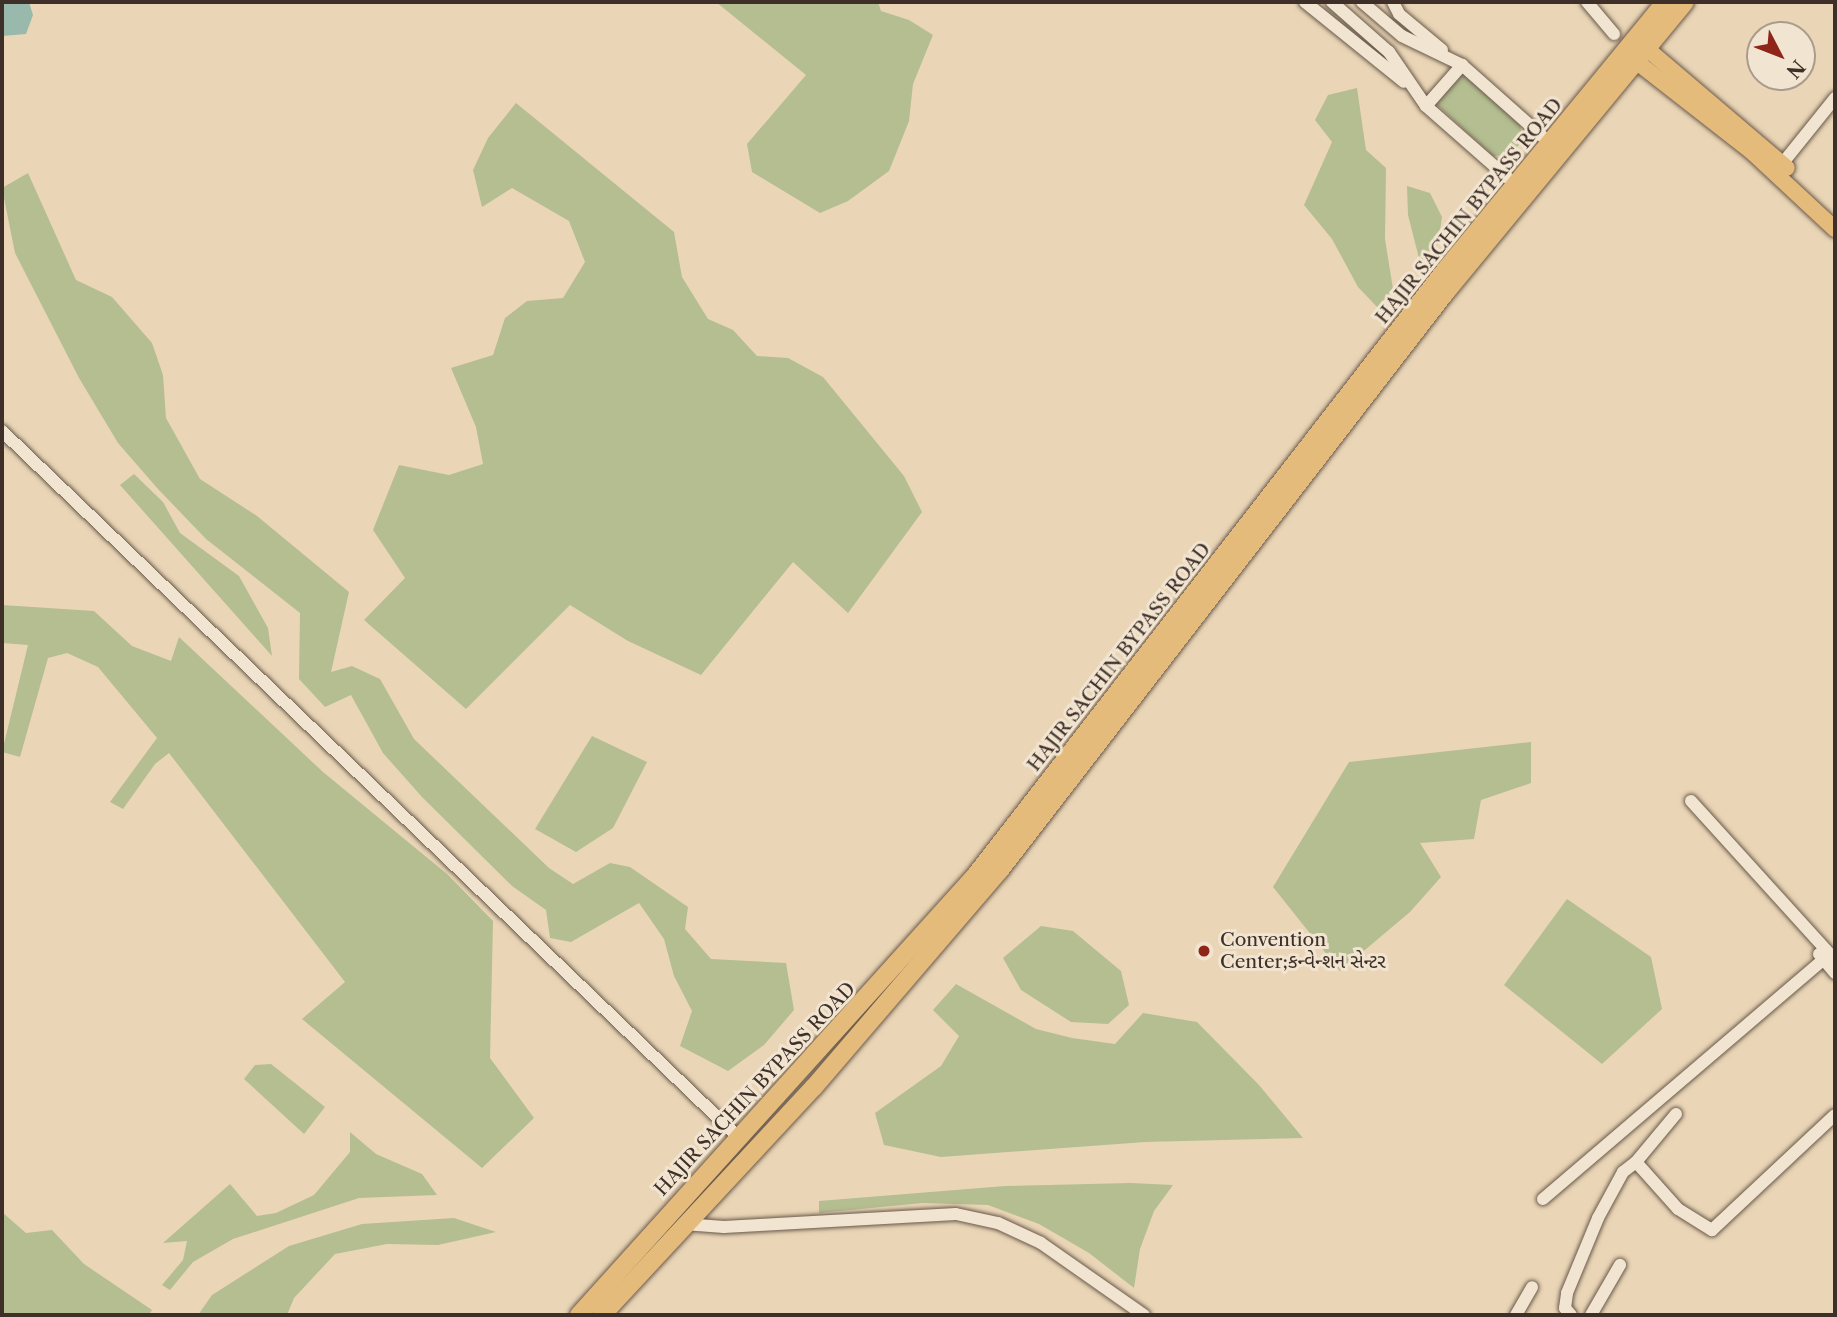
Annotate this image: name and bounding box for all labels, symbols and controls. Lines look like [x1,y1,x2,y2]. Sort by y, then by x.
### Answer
north arrow [1746,21,1816,91]
text: N [1781,55,1810,83]
street label: HAJIR SACHIN BYPASS ROAD [1371,93,1567,329]
street label: HAJIR SACHIN BYPASS ROAD [1022,538,1216,776]
place label: Convention Center;કન્વેન્શન સેન્ટર [1220,929,1386,973]
marker: Convention Center;કન્વેન્શન સેન્ટર [1194,941,1214,961]
street label: HAJIR SACHIN BYPASS ROAD [650,977,860,1201]

